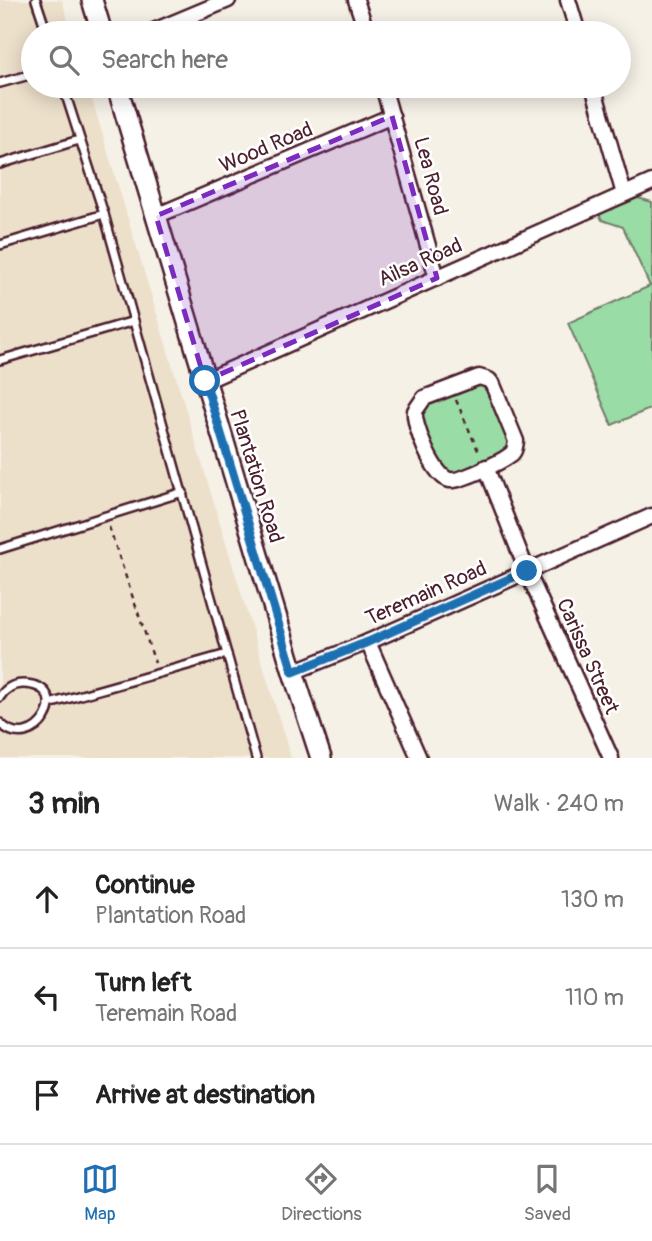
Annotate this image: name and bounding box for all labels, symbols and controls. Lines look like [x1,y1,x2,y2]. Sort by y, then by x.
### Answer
search box [21,21,631,98]
icon: search [45,41,83,79]
text: Search here [101,44,228,76]
street label: Wood Road [215,116,317,179]
street label: Lea Road [407,134,454,218]
street label: Ailsa Road [374,232,467,293]
route start [189,365,220,396]
street label: Plantation Road [223,406,290,546]
street label: Teremain Road [361,555,491,632]
route end [511,555,542,586]
street label: Carissa Street [550,594,625,719]
text: 3 min [28,785,100,822]
text: Walk · 240 m [494,789,624,818]
text: Continue [95,869,195,901]
icon: ahead [28,880,66,918]
text: 130 m [561,885,624,914]
text: Plantation Road [95,901,246,930]
text: Turn left [95,967,191,999]
icon: left [28,978,66,1016]
text: 110 m [565,983,624,1012]
text: Teremain Road [95,999,237,1028]
icon: arrive [28,1076,66,1114]
text: Arrive at destination [95,1079,315,1111]
tab: Map [81,1160,119,1226]
tab: Directions [281,1160,362,1226]
tab: Saved [524,1160,571,1226]

